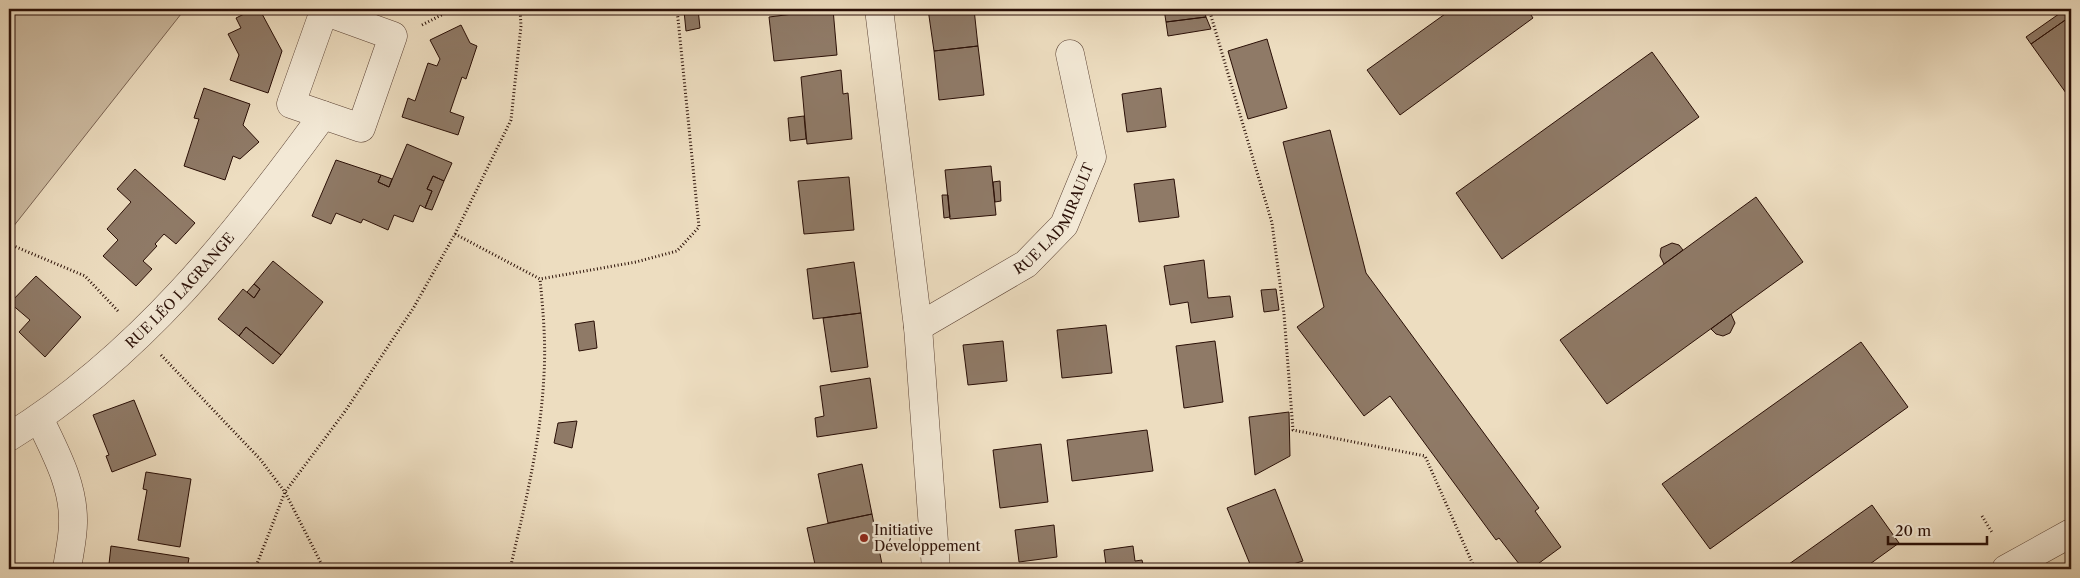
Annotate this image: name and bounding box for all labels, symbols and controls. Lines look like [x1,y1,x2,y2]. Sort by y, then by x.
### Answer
street label: RUE LADMIRAULT [1010,160,1098,278]
street label: RUE LÉO LAGRANGE [122,229,238,352]
scale bar [1888,513,1986,545]
place label: Initiative Développement [874,521,980,555]
text: 20 m [1895,521,1931,540]
marker: Initiative Développement [858,532,870,544]

